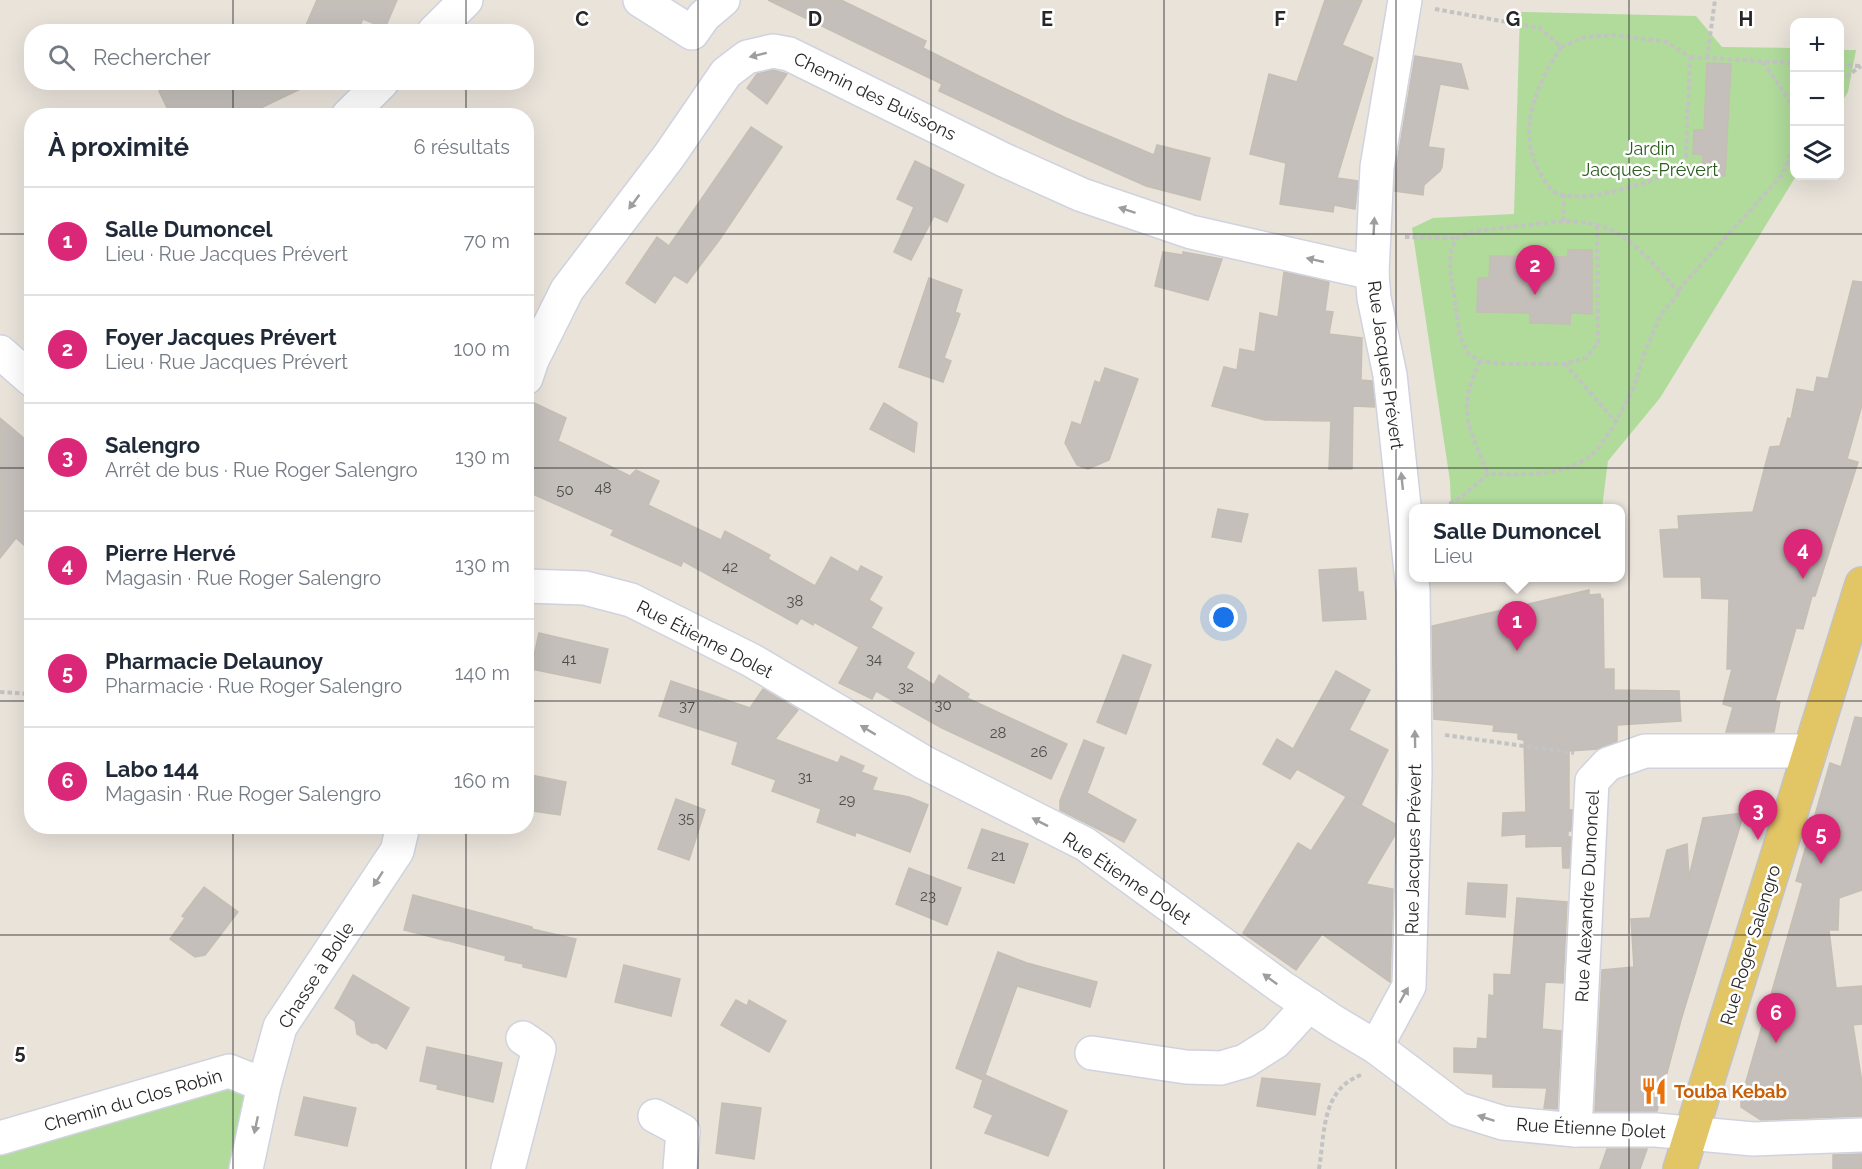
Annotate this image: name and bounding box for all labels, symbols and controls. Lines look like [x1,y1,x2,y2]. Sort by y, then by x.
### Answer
text: C [575,7,589,31]
text: D [808,7,822,31]
text: E [1041,7,1053,31]
text: F [1274,7,1286,31]
text: G [1506,7,1520,31]
text: H [1739,7,1753,31]
map controls [1790,18,1844,180]
button: + [1790,18,1844,72]
search box [24,24,534,90]
icon: search [45,41,78,74]
text: Rechercher [93,44,211,70]
street label: Chemin des Buissons [790,48,960,145]
one-way arrow [748,50,767,60]
button: − [1790,72,1844,126]
button: layers [1790,126,1844,180]
text: À proximité [48,132,189,162]
text: 6 résultats [414,135,510,159]
park label: Jardin Jacques-Prévert [1582,138,1718,180]
one-way arrow [628,193,640,209]
one-way arrow [1118,205,1136,215]
text: Salle Dumoncel [105,216,272,242]
one-way arrow [1370,216,1379,235]
text: 1 [63,229,72,253]
text: 70 m [464,229,510,253]
text: Lieu · Rue Jacques Prévert [105,242,348,266]
pin: 2 [1516,246,1555,295]
one-way arrow [1306,255,1324,265]
street label: Rue Jacques Prévert [1364,279,1408,451]
text: Foyer Jacques Prévert [105,324,337,350]
text: 2 [62,337,73,361]
text: 100 m [453,337,510,361]
text: Lieu · Rue Jacques Prévert [105,350,348,374]
text: Salengro [105,432,200,458]
text: 3 [62,445,73,469]
text: 130 m [455,445,510,469]
text: Arrêt de bus · Rue Roger Salengro [105,458,418,482]
one-way arrow [1397,472,1407,491]
house number: 48 [594,479,612,497]
house number: 50 [556,481,574,499]
popup [1409,504,1625,582]
text: Salle Dumoncel [1433,518,1601,544]
pin: 4 [1784,530,1822,579]
text: Pierre Hervé [105,540,236,566]
text: Lieu [1433,544,1473,568]
text: 4 [62,553,73,577]
text: 130 m [455,553,510,577]
house number: 42 [722,558,738,576]
text: Magasin · Rue Roger Salengro [105,566,381,590]
house number: 38 [787,592,804,610]
street label: Rue Étienne Dolet [633,595,777,682]
pin: 1 [1498,602,1537,651]
your location [1209,603,1238,632]
text: Pharmacie Delaunoy [105,648,323,674]
house number: 41 [562,650,577,668]
house number: 34 [866,650,882,668]
text: 5 [62,661,73,685]
text: 140 m [455,661,510,685]
text: Pharmacie · Rue Roger Salengro [105,674,402,698]
house number: 32 [898,678,914,696]
house number: 30 [934,696,952,714]
house number: 37 [679,697,695,715]
one-way arrow [860,724,876,735]
house number: 28 [990,724,1006,742]
one-way arrow [1410,729,1420,748]
house number: 26 [1031,743,1047,761]
text: Labo 144 [105,756,199,782]
street label: Rue Jacques Prévert [1401,764,1425,934]
house number: 31 [798,768,813,786]
text: 6 [61,769,74,793]
text: 160 m [454,769,510,793]
text: Magasin · Rue Roger Salengro [105,782,381,806]
street label: Rue Alexandre Dumoncel [1571,789,1603,1003]
pin: 3 [1738,790,1778,840]
house number: 29 [839,791,856,809]
house number: 35 [678,809,694,827]
pin: 5 [1802,814,1840,864]
one-way arrow [1032,817,1049,826]
street label: Rue Étienne Dolet [1059,827,1196,929]
house number: 21 [991,847,1006,865]
street label: Rue Roger Salengro [1716,862,1784,1028]
one-way arrow [373,871,384,887]
house number: 23 [920,887,936,905]
street label: Chasse à Bolle [274,917,358,1032]
one-way arrow [1263,973,1278,985]
one-way arrow [1399,987,1409,1004]
pin: 6 [1756,994,1796,1043]
text: 5 [14,1040,26,1064]
street label: Chemin du Clos Robin [41,1064,225,1136]
restaurant icon: Touba Kebab [1639,1076,1669,1106]
place label: Touba Kebab [1674,1081,1787,1102]
one-way arrow [1477,1113,1495,1122]
street label: Rue Étienne Dolet [1516,1113,1666,1142]
one-way arrow [250,1116,260,1134]

